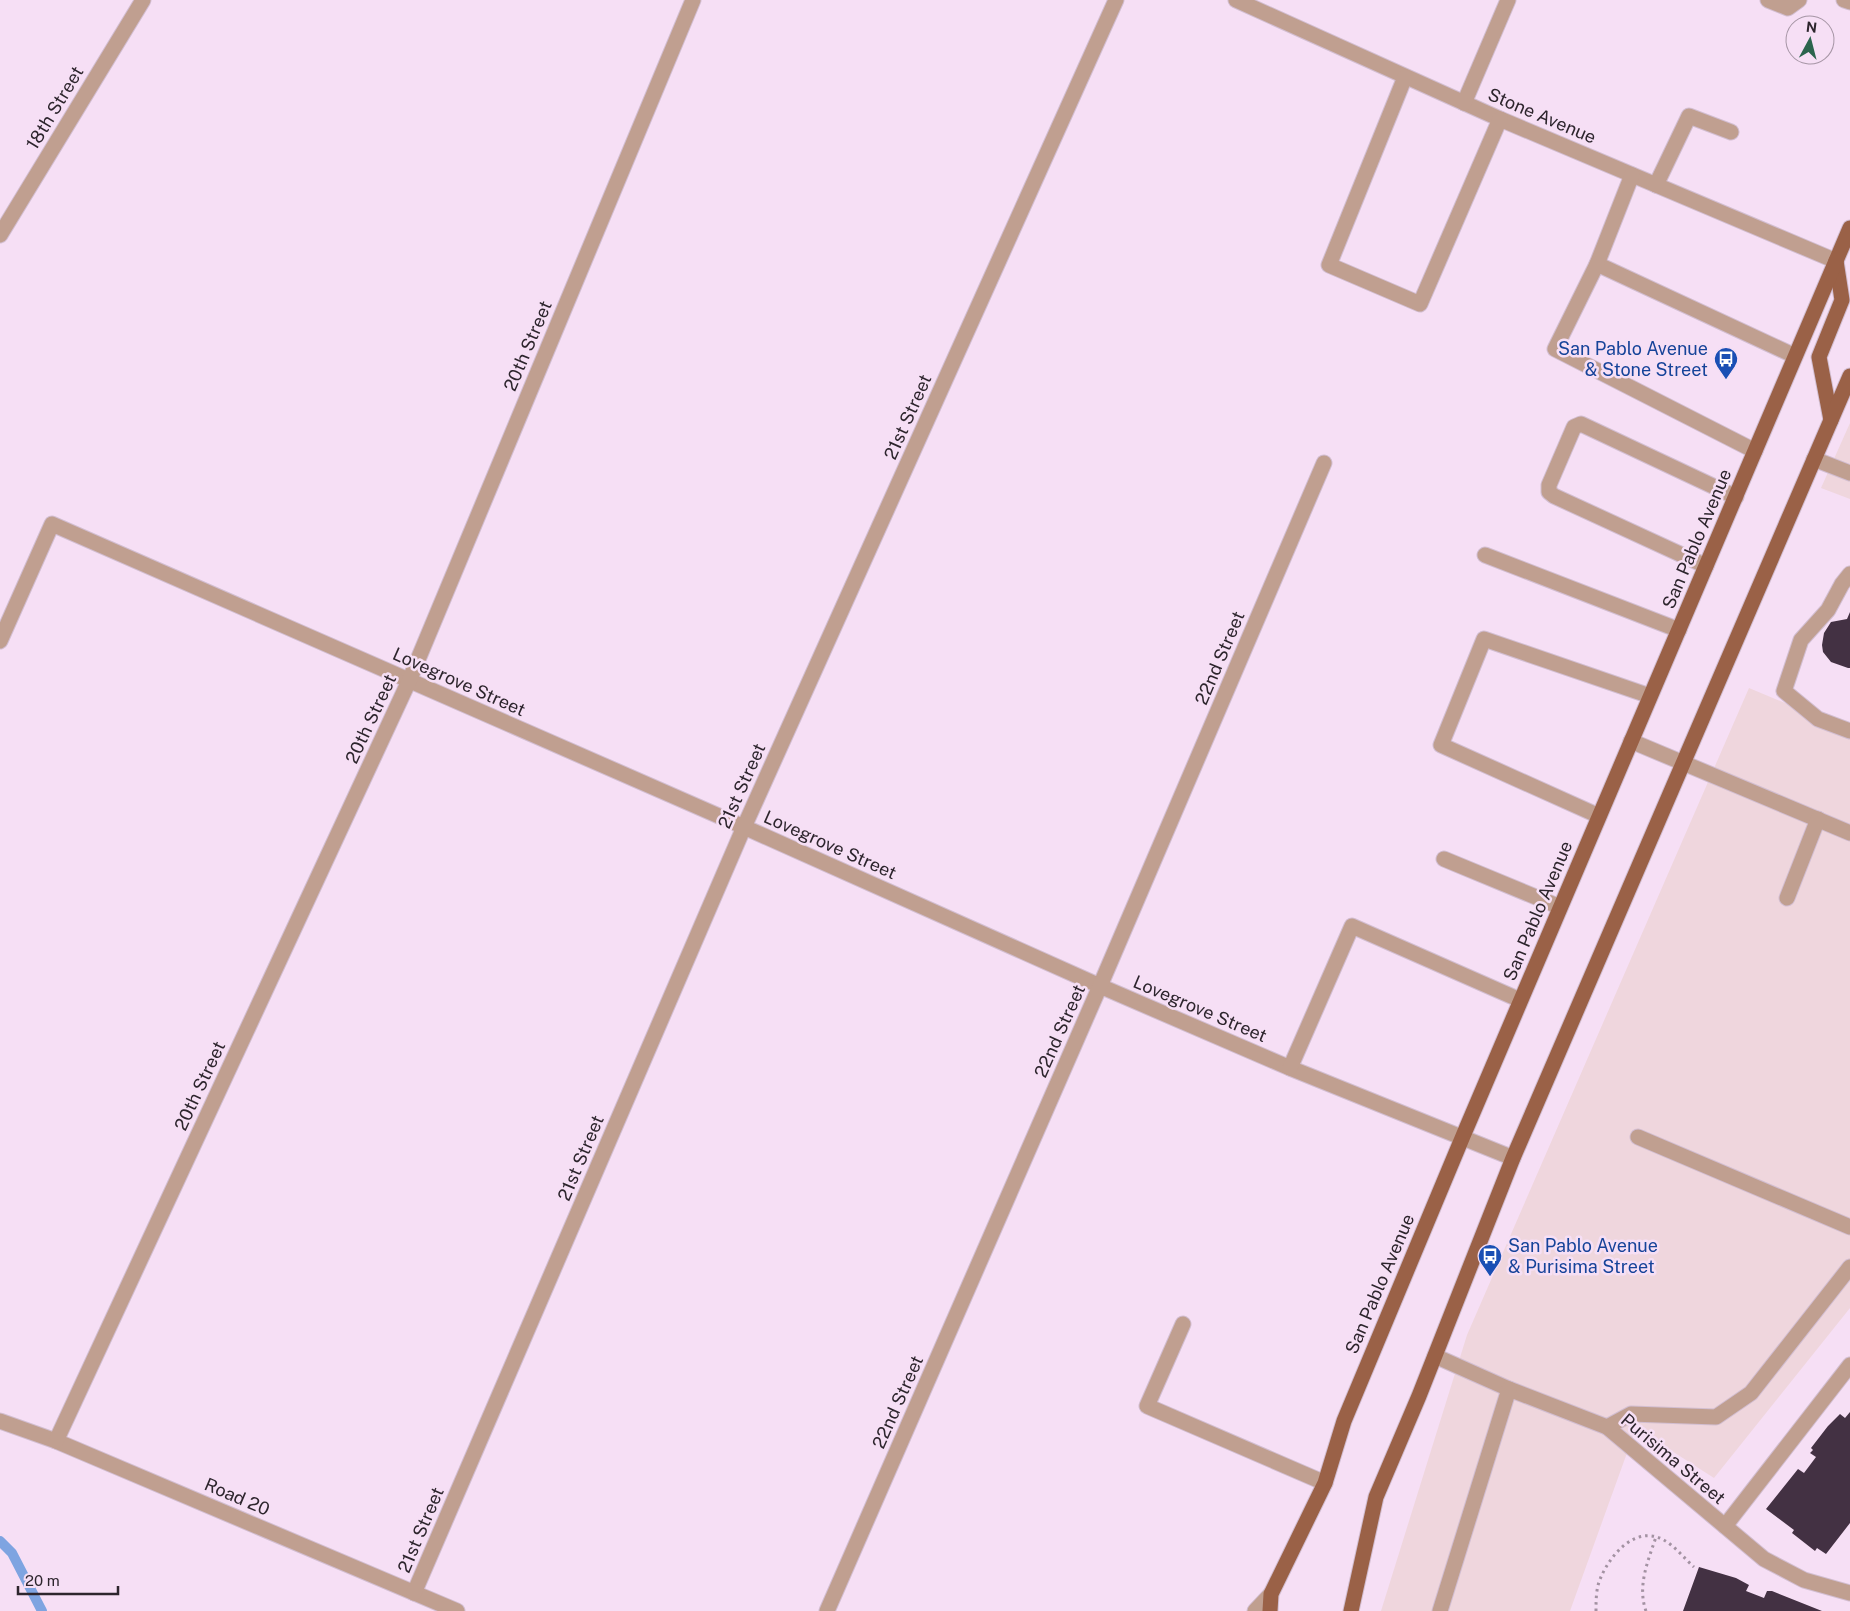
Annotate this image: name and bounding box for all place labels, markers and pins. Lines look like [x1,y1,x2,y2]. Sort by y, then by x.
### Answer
place label: San Pablo Avenue & Stone Street [1558,338,1708,380]
bus stop icon: San Pablo Avenue & Stone Street [1713,346,1739,380]
place label: San Pablo Avenue & Purisima Street [1508,1235,1658,1277]
bus stop icon: San Pablo Avenue & Purisima Street [1477,1243,1503,1277]

